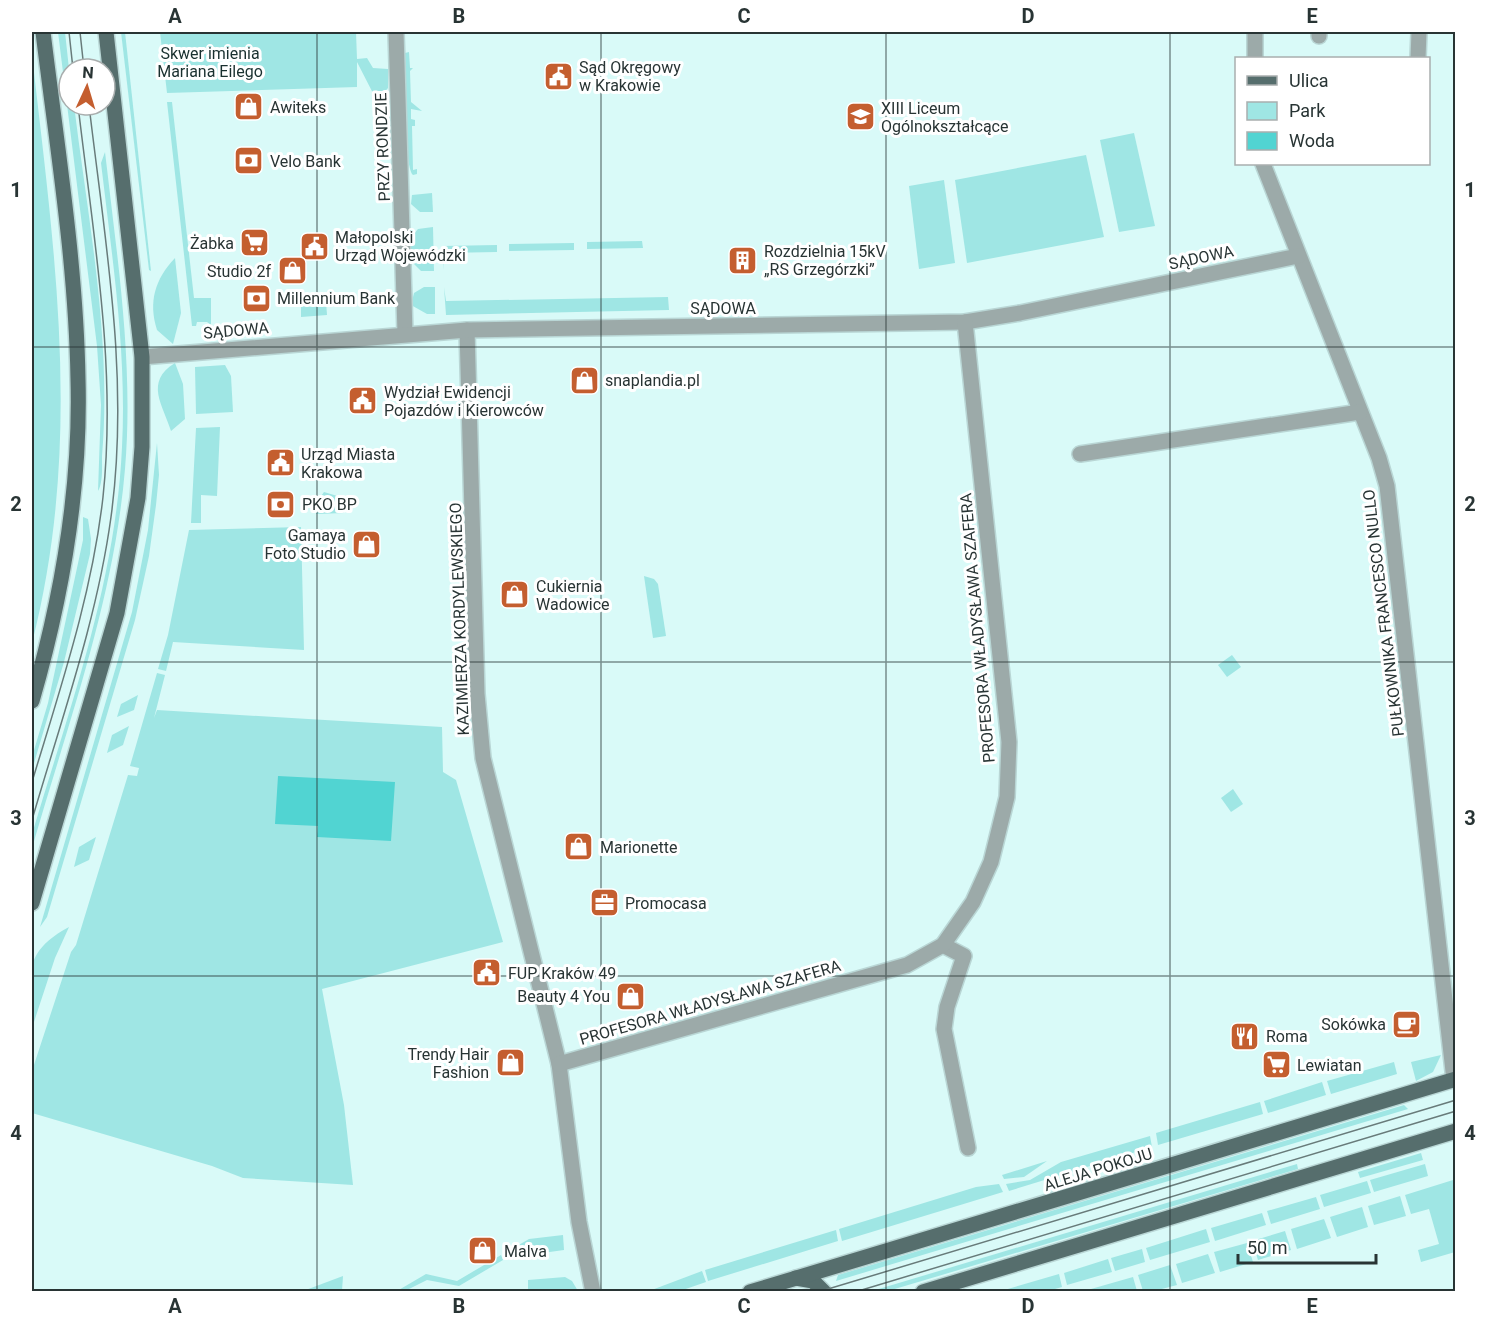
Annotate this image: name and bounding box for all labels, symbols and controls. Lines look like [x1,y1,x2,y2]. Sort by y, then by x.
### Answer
text: A [168,4,182,28]
text: B [453,4,465,28]
text: C [737,4,751,28]
text: D [1022,4,1035,28]
text: E [1306,4,1318,28]
park label: Skwer imienia Mariana Eilego [157,44,263,81]
north arrow [57,57,117,117]
legend [1235,57,1430,165]
place label: Sąd Okręgowy w Krakowie [579,58,681,95]
public building icon: Sąd Okręgowy w Krakowie [542,60,574,92]
text: N [82,63,94,82]
text: Ulica [1289,70,1329,91]
shop icon: Awiteks [233,91,265,123]
street label: PRZY RONDZIE [371,92,394,202]
place label: Awiteks [270,98,326,117]
place label: XIII Liceum Ogólnokształcące [881,99,1008,136]
text: Park [1289,100,1326,121]
school or university icon: XIII Liceum Ogólnokształcące [844,101,876,133]
text: Woda [1289,130,1335,151]
bank icon: Velo Bank [233,145,265,177]
place label: Velo Bank [270,152,342,171]
text: 1 [10,178,22,202]
text: 1 [1464,178,1476,202]
supermarket icon: Żabka [239,227,271,259]
place label: Małopolski Urząd Wojewódzki [335,228,466,265]
public building icon: Małopolski Urząd Wojewódzki [298,230,330,262]
place label: Żabka [190,234,234,253]
street label: SĄDOWA [1167,241,1236,274]
place label: Rozdzielnia 15kV „RS Grzegórzki” [764,242,886,279]
building icon: Rozdzielnia 15kV „RS Grzegórzki” [727,244,759,276]
shop icon: Studio 2f [276,255,308,287]
place label: Studio 2f [207,262,271,281]
bank icon: Millennium Bank [240,282,272,314]
place label: Millennium Bank [277,289,396,308]
street label: SĄDOWA [690,299,756,318]
street label: SĄDOWA [202,318,270,343]
shop icon: snaplandia.pl [568,364,600,396]
place label: snaplandia.pl [605,371,700,390]
place label: Wydział Ewidencji Pojazdów i Kierowców [384,383,544,420]
public building icon: Wydział Ewidencji Pojazdów i Kierowców [347,385,379,417]
place label: Urząd Miasta Krakowa [301,445,395,482]
public building icon: Urząd Miasta Krakowa [264,447,296,479]
bank icon: PKO BP [265,488,297,520]
street label: PUŁKOWNIKA FRANCESCO NULLO [1359,488,1408,738]
text: 2 [10,492,22,516]
street label: PROFESORA WŁADYSŁAWA SZAFERA [956,492,999,764]
text: 2 [1464,492,1476,516]
place label: PKO BP [302,495,357,514]
street label: KAZIMIERZA KORDYLEWSKIEGO [446,502,473,736]
place label: Gamaya Foto Studio [264,526,346,563]
shop icon: Gamaya Foto Studio [351,528,383,560]
place label: Cukiernia Wadowice [536,577,610,614]
shop icon: Cukiernia Wadowice [499,579,531,611]
text: 3 [10,806,22,830]
text: 3 [1464,806,1476,830]
shop icon: Marionette [563,831,595,863]
place label: Marionette [600,838,677,857]
office icon: Promocasa [588,887,620,919]
place label: Promocasa [625,894,707,913]
street label: PROFESORA WŁADYSŁAWA SZAFERA [577,956,843,1049]
public building icon: FUP Kraków 49 [471,957,503,989]
place label: FUP Kraków 49 [508,964,616,983]
shop icon: Beauty 4 You [615,980,647,1012]
place label: Beauty 4 You [517,987,610,1006]
cafe icon: Sokówka [1391,1008,1423,1040]
place label: Sokówka [1321,1015,1386,1034]
restaurant icon: Roma [1229,1020,1261,1052]
place label: Roma [1266,1027,1308,1046]
place label: Trendy Hair Fashion [407,1045,490,1082]
shop icon: Trendy Hair Fashion [494,1047,526,1079]
supermarket icon: Lewiatan [1260,1049,1292,1081]
place label: Lewiatan [1297,1056,1362,1075]
text: 4 [10,1121,22,1145]
text: 4 [1464,1121,1476,1145]
street label: ALEJA POKOJU [1042,1144,1155,1195]
scale bar [1238,1227,1376,1265]
shop icon: Malva [467,1235,499,1267]
text: 50 m [1247,1237,1287,1258]
place label: Malva [504,1242,547,1261]
text: A [168,1294,182,1318]
text: B [453,1294,465,1318]
text: C [737,1294,751,1318]
text: D [1022,1294,1035,1318]
text: E [1306,1294,1318,1318]

